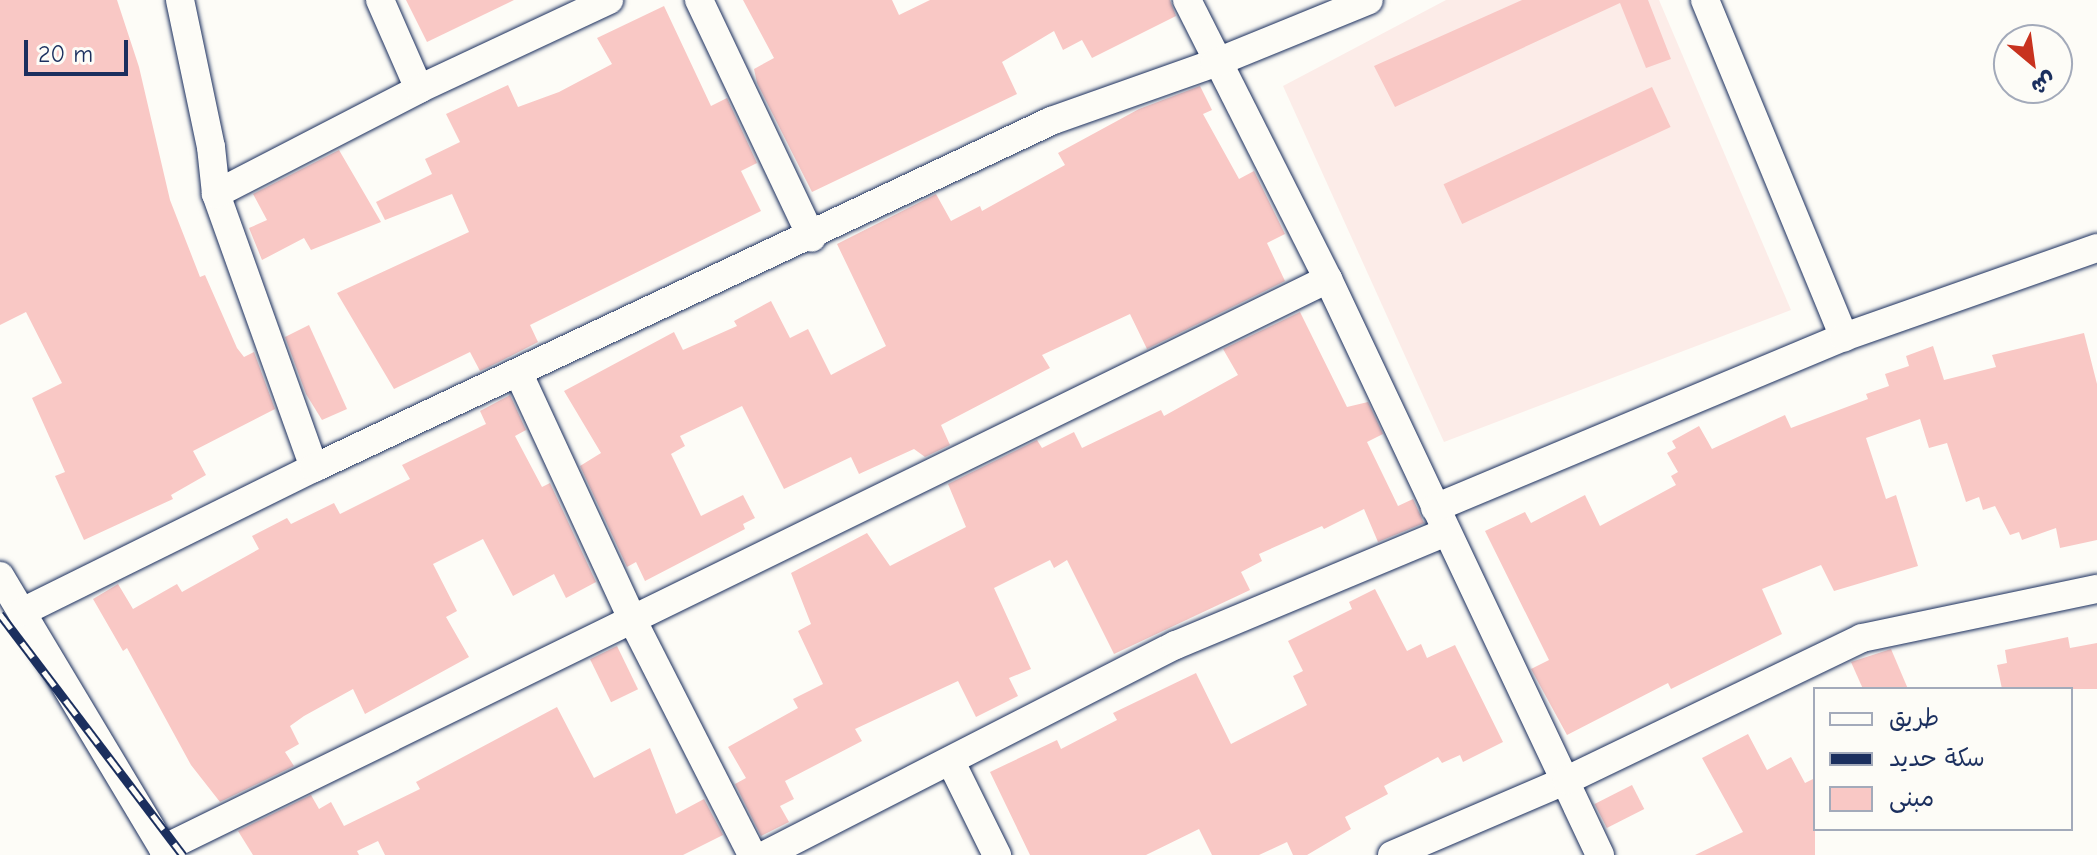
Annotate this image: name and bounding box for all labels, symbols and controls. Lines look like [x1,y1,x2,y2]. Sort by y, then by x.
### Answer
scale bar [28,24,132,74]
north arrow [1993,24,2073,104]
text: 20 m [38,40,93,68]
text: ش [2027,66,2061,100]
legend [1813,687,2073,831]
text: طريق [1889,704,1939,732]
text: سكة حديد [1889,744,1985,772]
text: مبنى [1889,784,1934,812]

